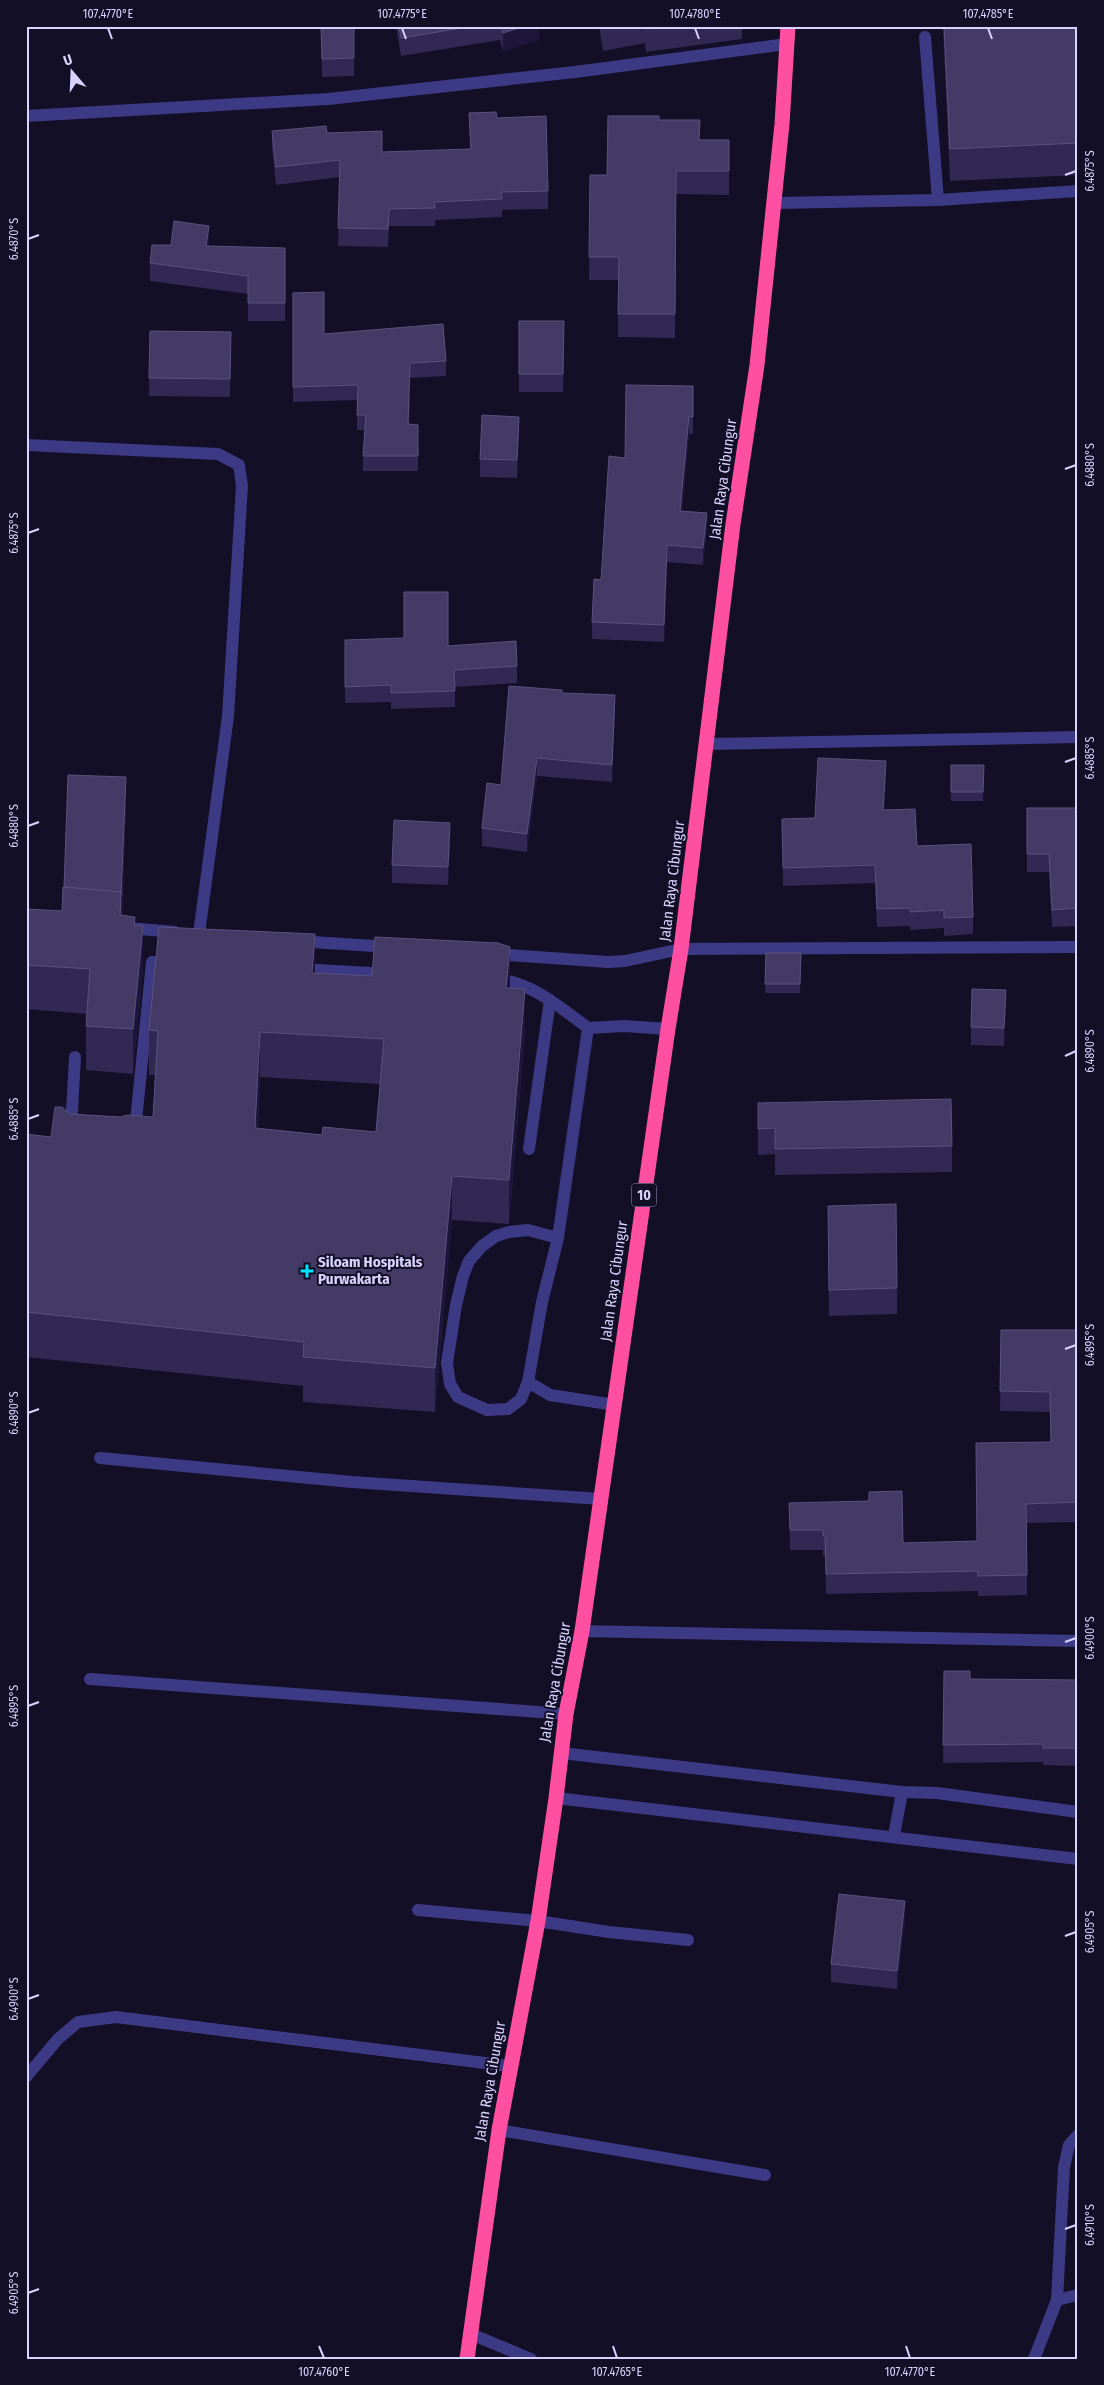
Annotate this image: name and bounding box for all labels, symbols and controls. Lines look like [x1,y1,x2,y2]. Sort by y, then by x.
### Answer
text: 107.4770°E [83,7,134,21]
text: 107.4775°E [377,7,427,21]
text: 107.4780°E [669,7,721,21]
text: 107.4785°E [963,7,1014,21]
north arrow [48,48,98,98]
text: U [61,51,75,70]
text: 6.4875°S [1083,150,1097,192]
text: 6.4870°S [7,218,21,260]
street label: Jalan Raya Cibungur [706,417,740,540]
text: 6.4880°S [1083,443,1097,487]
text: 6.4875°S [7,512,21,554]
text: 6.4885°S [1083,737,1097,779]
text: 6.4880°S [7,804,21,848]
street label: Jalan Raya Cibungur [656,819,688,942]
text: 6.4890°S [1083,1029,1097,1073]
text: 6.4885°S [7,1098,21,1140]
road number: 10 [632,1184,656,1206]
street label: Jalan Raya Cibungur [597,1219,631,1342]
place label: Siloam Hospitals Purwakarta [318,1253,423,1288]
marker: Siloam Hospitals Purwakarta [300,1264,314,1278]
text: 6.4895°S [1083,1324,1097,1366]
text: 6.4890°S [7,1391,21,1435]
text: 6.4900°S [1083,1616,1097,1660]
street label: Jalan Raya Cibungur [536,1620,575,1743]
text: 6.4895°S [7,1685,21,1727]
text: 6.4905°S [1083,1911,1097,1953]
text: 6.4900°S [7,1977,21,2021]
street label: Jalan Raya Cibungur [471,2019,510,2142]
text: 6.4910°S [1083,2204,1097,2246]
text: 6.4905°S [7,2272,21,2314]
text: 107.4760°E [298,2365,350,2379]
text: 107.4765°E [592,2365,643,2379]
text: 107.4770°E [885,2365,936,2379]

